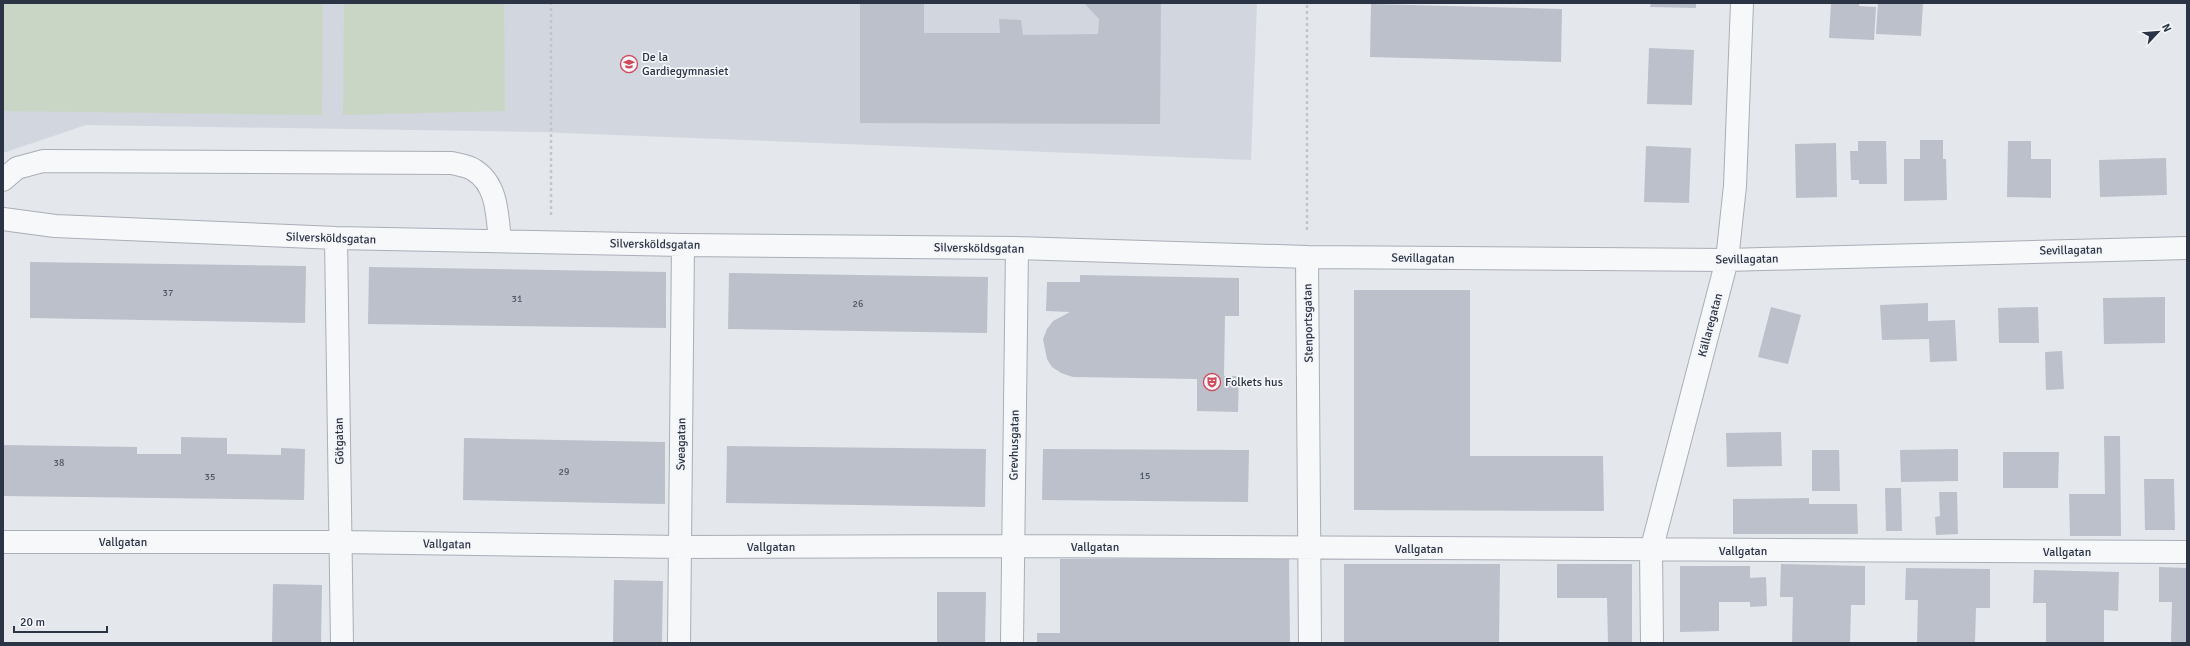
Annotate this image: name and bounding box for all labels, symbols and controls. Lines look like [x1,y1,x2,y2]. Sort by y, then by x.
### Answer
north arrow [2138,12,2178,52]
text: N [2159,22,2174,34]
place label: De la Gardiegymnasiet [642,50,729,79]
school or university icon: De la Gardiegymnasiet [619,54,639,74]
street label: Silversköldsgatan [285,229,376,248]
street label: Silversköldsgatan [610,236,700,253]
street label: Silversköldsgatan [934,240,1024,257]
street label: Sevillagatan [2039,242,2103,259]
street label: Sevillagatan [1391,250,1455,267]
street label: Sevillagatan [1715,251,1779,268]
street label: Stenportsgatan [1300,283,1317,363]
house number: 37 [163,287,173,299]
street label: Källaregatan [1695,292,1726,359]
house number: 31 [512,293,522,305]
house number: 26 [853,298,863,310]
theatre icon: Folkets hus [1202,372,1222,392]
place label: Folkets hus [1225,375,1283,390]
street label: Grevhusgatan [1006,410,1023,480]
street label: Götgatan [332,417,347,465]
street label: Sveagatan [674,417,689,471]
house number: 38 [54,457,64,469]
house number: 29 [559,466,569,478]
house number: 15 [1140,470,1150,482]
house number: 35 [205,471,215,483]
street label: Vallgatan [99,535,147,550]
street label: Vallgatan [423,537,471,552]
street label: Vallgatan [747,540,795,555]
street label: Vallgatan [1071,540,1119,555]
street label: Vallgatan [1395,542,1443,557]
street label: Vallgatan [1719,544,1767,559]
street label: Vallgatan [2043,545,2091,560]
scale bar [14,608,107,634]
text: 20 m [20,615,45,630]

